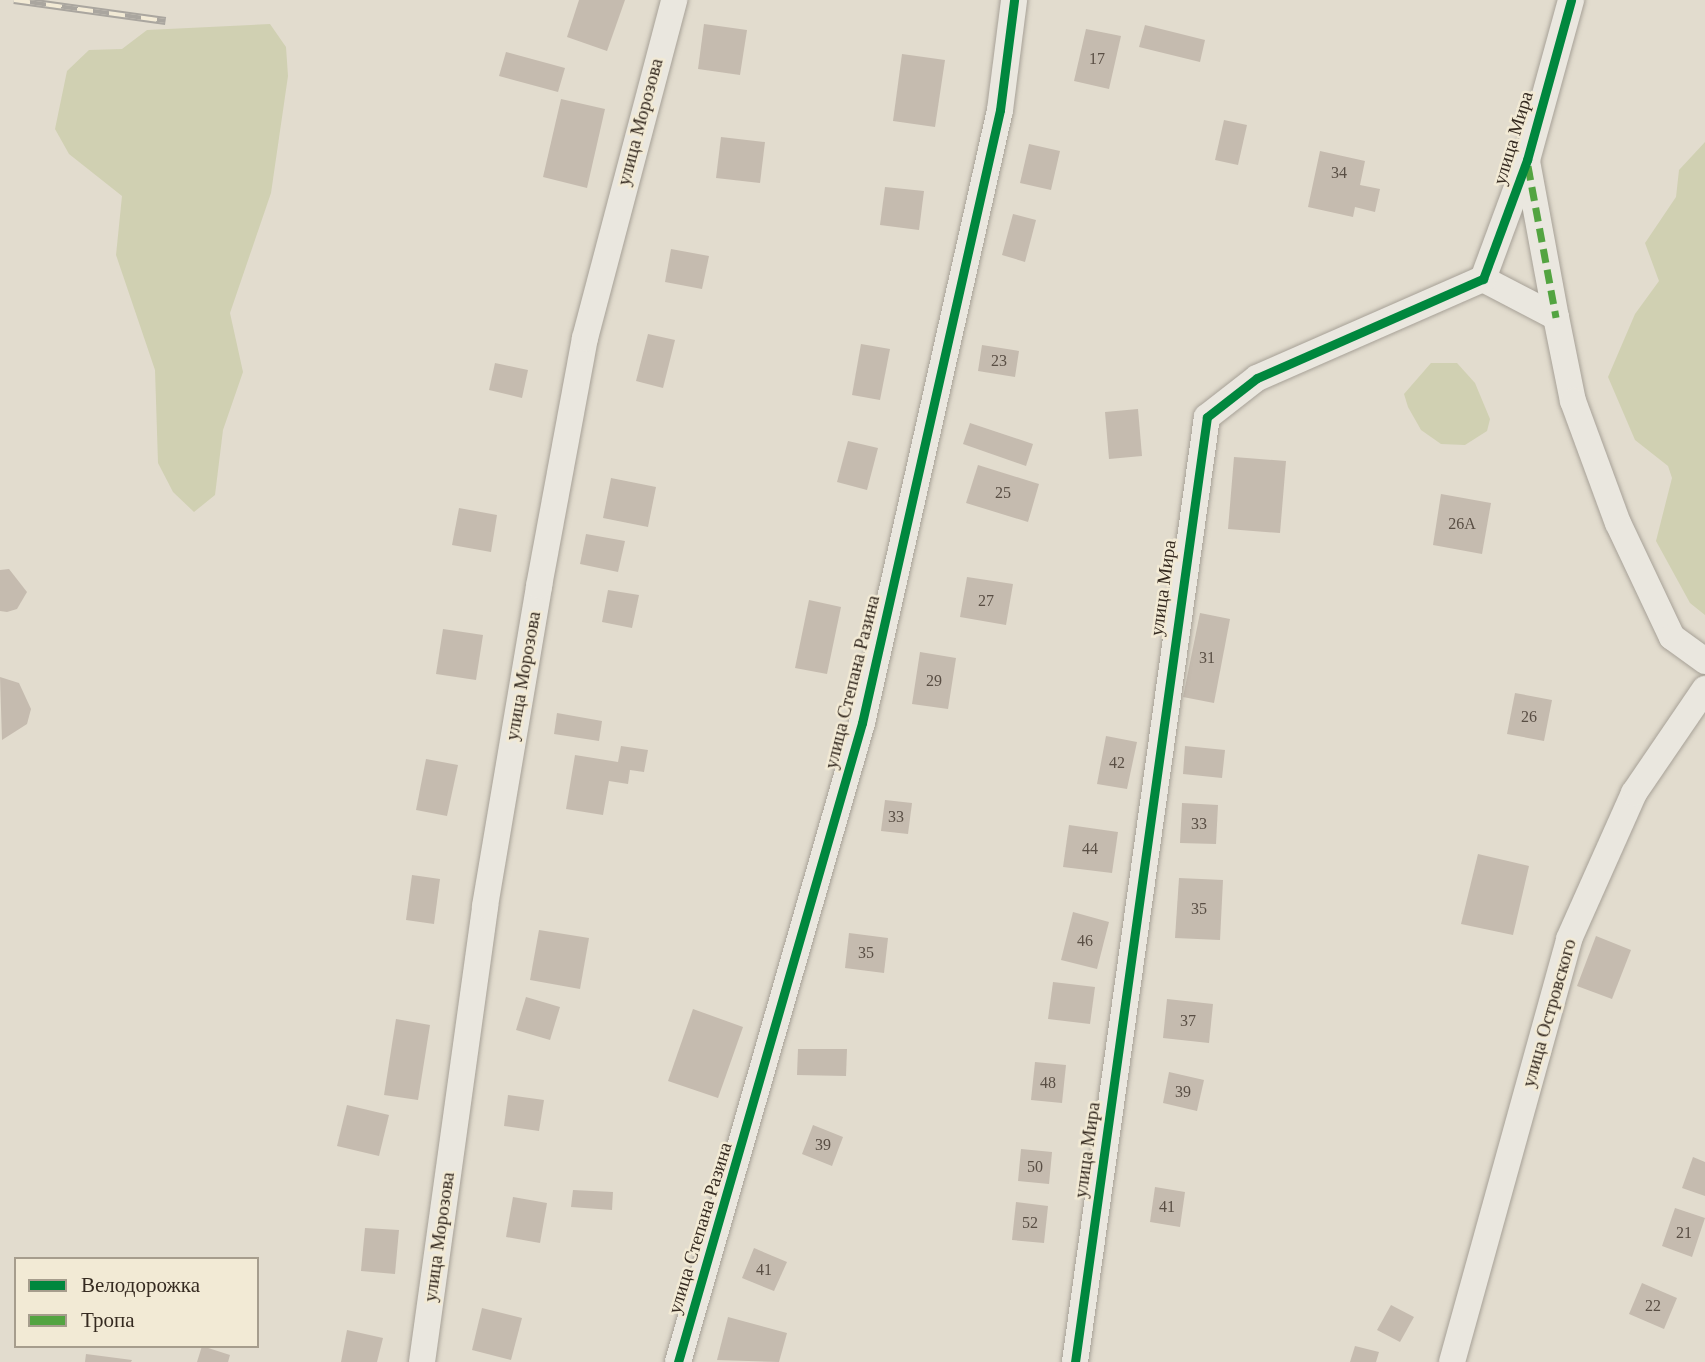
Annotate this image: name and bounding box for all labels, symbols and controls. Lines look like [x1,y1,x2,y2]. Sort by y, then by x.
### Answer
house number: 17 [1089,49,1105,69]
street label: улица Морозова [612,56,668,188]
street label: улица Мира [1488,88,1538,188]
house number: 34 [1331,163,1347,183]
house number: 23 [991,351,1007,371]
house number: 25 [995,483,1011,503]
house number: 26А [1448,514,1476,534]
street label: улица Мира [1145,539,1181,637]
house number: 27 [978,591,994,611]
street label: улица Степана Разина [819,593,885,771]
street label: улица Морозова [500,610,546,742]
house number: 31 [1199,648,1215,668]
house number: 29 [926,671,942,691]
house number: 26 [1521,707,1537,727]
house number: 42 [1109,753,1125,773]
house number: 33 [888,807,904,827]
house number: 33 [1191,814,1207,834]
house number: 44 [1082,839,1098,859]
house number: 35 [1191,899,1207,919]
house number: 46 [1077,931,1093,951]
street label: улица Островского [1517,936,1581,1090]
house number: 35 [858,943,874,963]
house number: 37 [1180,1011,1196,1031]
house number: 48 [1040,1073,1056,1093]
house number: 39 [1175,1082,1191,1102]
street label: улица Мира [1069,1101,1105,1199]
house number: 39 [815,1135,831,1155]
street label: улица Степана Разина [663,1140,737,1316]
house number: 50 [1027,1157,1043,1177]
street label: улица Морозова [419,1171,459,1303]
house number: 41 [1159,1197,1175,1217]
house number: 52 [1022,1213,1038,1233]
house number: 21 [1676,1223,1692,1243]
legend [14,1257,259,1348]
house number: 41 [756,1260,772,1280]
text: Велодорожка [81,1273,200,1297]
house number: 22 [1645,1296,1661,1316]
text: Тропа [81,1308,135,1332]

